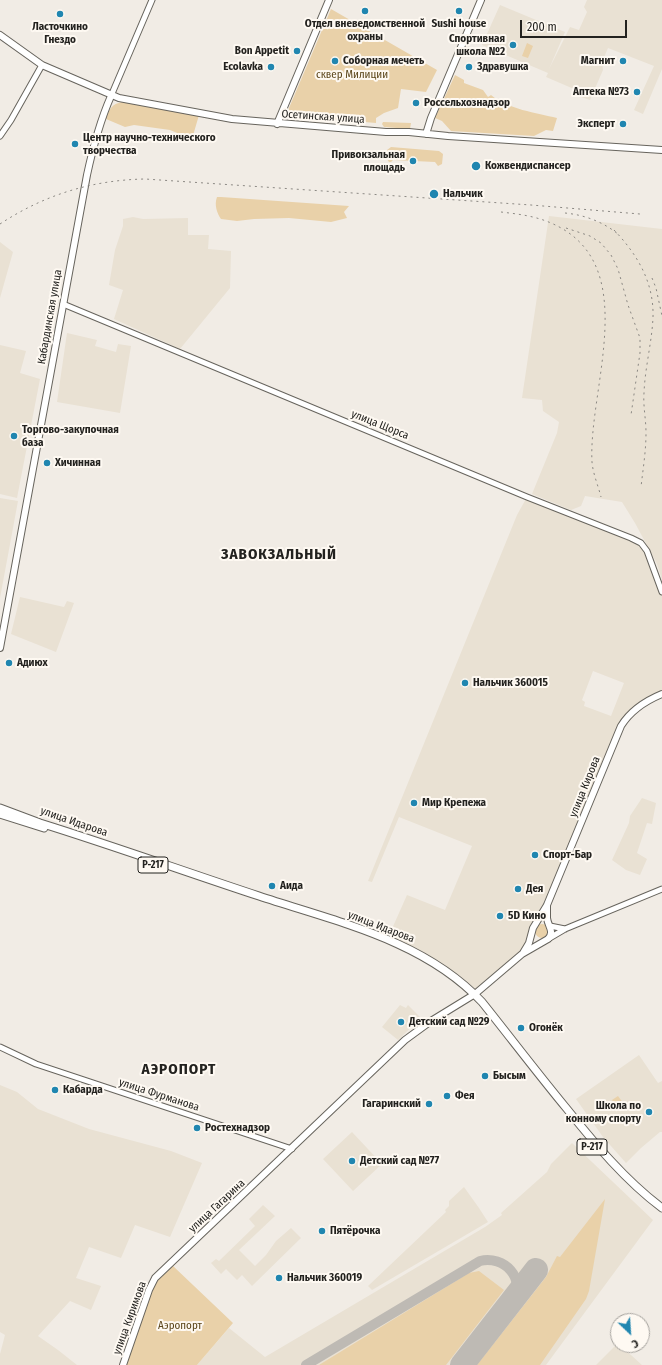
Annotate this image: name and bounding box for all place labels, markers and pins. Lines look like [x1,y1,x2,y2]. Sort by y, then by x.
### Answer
marker: Отдел вневедомственной охраны [360,6,370,16]
marker: Sushi house [454,6,464,16]
marker: Ласточкино Гнездо [55,9,65,19]
place label: Отдел вневедомственной охраны [305,17,425,43]
place label: Sushi house [432,17,486,31]
place label: Ласточкино Гнездо [32,20,88,46]
place label: Спортивная школа №2 [449,32,505,58]
marker: Спортивная школа №2 [508,40,518,50]
place label: Bon Appetit [235,44,289,58]
marker: Bon Appetit [292,46,302,56]
place label: Соборная мечеть [343,54,424,68]
place label: Магнит [581,54,615,68]
marker: Соборная мечеть [330,56,340,66]
marker: Магнит [618,56,628,66]
place label: Ecolavka [223,60,263,74]
place label: Здравушка [477,60,529,74]
marker: Ecolavka [266,62,276,72]
marker: Здравушка [464,62,474,72]
place label: Аптека №73 [573,85,629,99]
marker: Аптека №73 [632,87,642,97]
place label: Россельхознадзор [424,96,510,110]
marker: Россельхознадзор [411,98,421,108]
place label: Эксперт [578,117,615,131]
marker: Эксперт [618,119,628,129]
place label: Центр научно-технического творчества [83,131,216,157]
marker: Центр научно-технического творчества [70,139,80,149]
place label: Привокзальная площадь [332,148,405,174]
marker: Привокзальная площадь [408,156,418,166]
place label: Кожвендиспансер [485,159,571,173]
marker: Кожвендиспансер [470,160,482,172]
place label: Нальчик [443,187,483,201]
marker: Нальчик [428,188,440,200]
place label: Торгово-закупочная база [22,423,119,449]
marker: Торгово-закупочная база [9,431,19,441]
place label: Хичинная [55,456,101,470]
marker: Хичинная [42,458,52,468]
place label: Адиюх [17,656,48,670]
marker: Адиюх [4,658,14,668]
place label: Нальчик 360015 [473,676,548,690]
marker: Нальчик 360015 [460,678,470,688]
place label: Мир Крепежа [422,796,486,810]
marker: Мир Крепежа [409,798,419,808]
place label: Спорт-Бар [543,848,592,862]
marker: Спорт-Бар [530,850,540,860]
place label: Аида [280,879,303,893]
marker: Аида [267,881,277,891]
place label: Дея [526,882,543,896]
marker: Дея [513,884,523,894]
place label: 5D Кино [508,909,546,923]
marker: 5D Кино [495,911,505,921]
place label: Детский сад №29 [409,1015,490,1029]
marker: Детский сад №29 [396,1017,406,1027]
place label: Огонёк [529,1021,563,1035]
marker: Огонёк [516,1023,526,1033]
place label: Бысым [493,1069,526,1083]
marker: Бысым [480,1071,490,1081]
place label: Кабарда [63,1083,103,1097]
marker: Кабарда [50,1085,60,1095]
place label: Фея [455,1089,474,1103]
marker: Фея [442,1091,452,1101]
place label: Гагаринский [362,1097,421,1111]
marker: Гагаринский [424,1099,434,1109]
place label: Школа по конному спорту [566,1099,641,1125]
marker: Школа по конному спорту [644,1107,654,1117]
place label: Ростехнадзор [205,1121,270,1135]
marker: Ростехнадзор [192,1123,202,1133]
place label: Детский сад №77 [360,1154,439,1168]
marker: Детский сад №77 [347,1156,357,1166]
place label: Пятёрочка [330,1224,380,1238]
marker: Пятёрочка [317,1226,327,1236]
place label: Нальчик 360019 [287,1271,362,1285]
marker: Нальчик 360019 [274,1273,284,1283]

